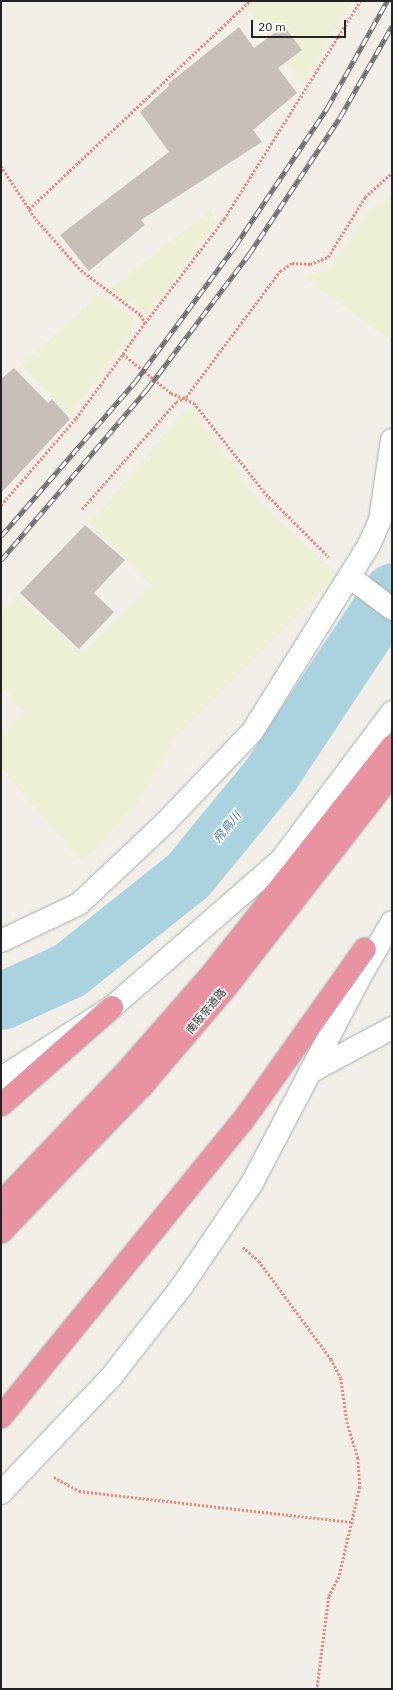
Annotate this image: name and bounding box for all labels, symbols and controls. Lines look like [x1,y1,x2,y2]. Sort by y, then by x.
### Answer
scale bar [253,12,348,38]
text: 20 m [258,19,286,34]
water label: 飛鳥川 [210,808,244,846]
street label: 南阪奈道路 [183,986,229,1036]

